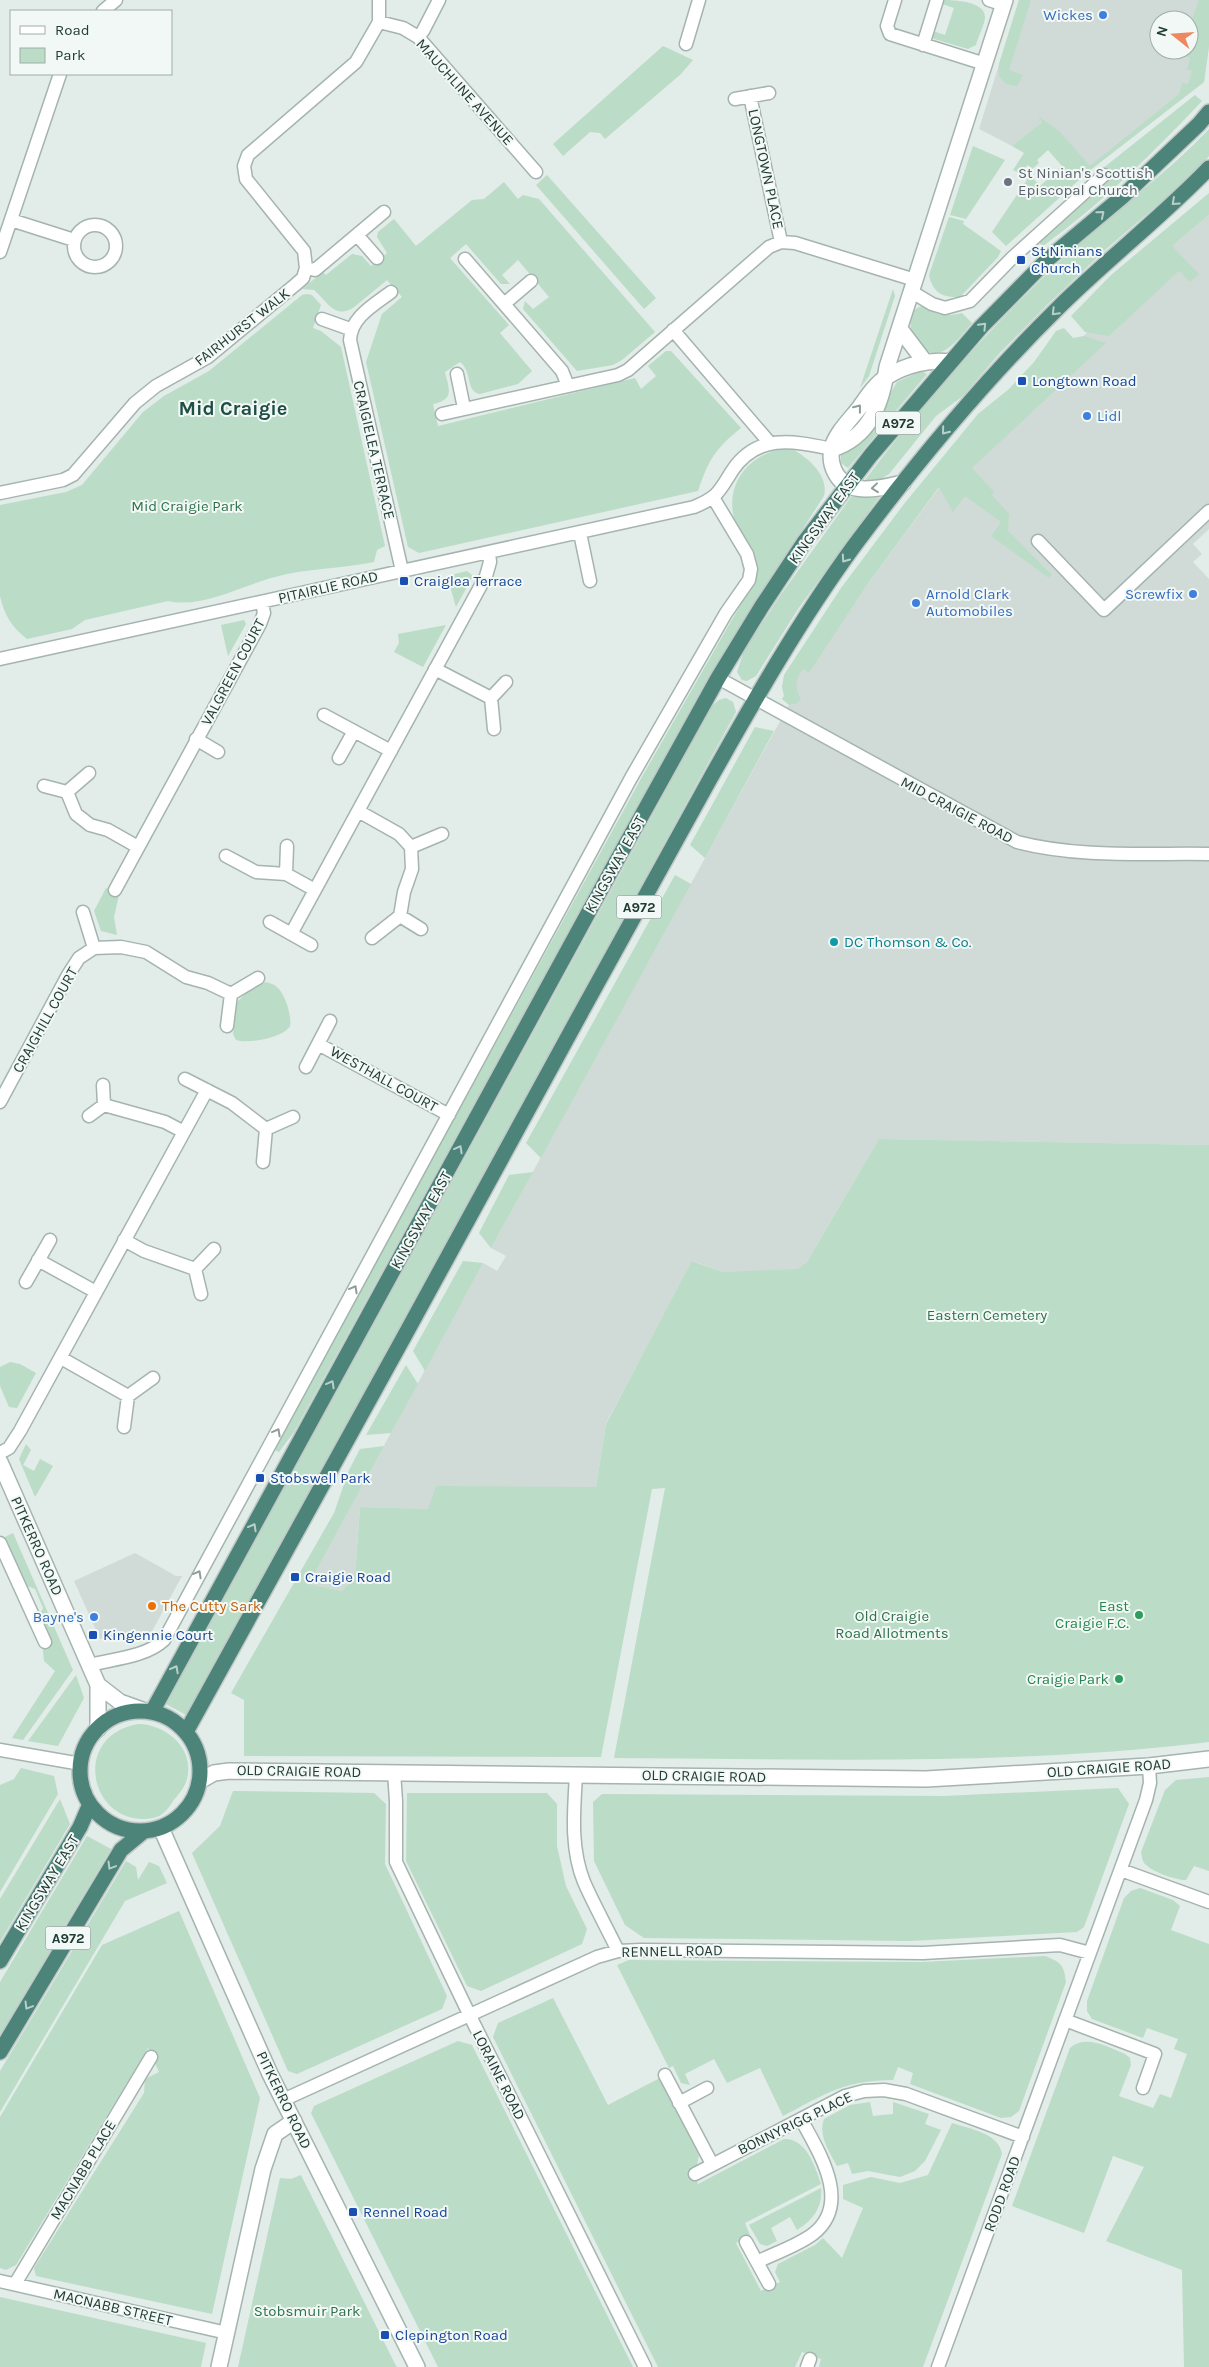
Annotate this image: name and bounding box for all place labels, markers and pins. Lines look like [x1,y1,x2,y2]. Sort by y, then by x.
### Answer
place label: Wickes [1043,6,1093,24]
marker: Wickes [1097,9,1109,21]
place label: St Ninian's Scottish Episcopal Church [1018,164,1153,199]
marker: St Ninian's Scottish Episcopal Church [1002,176,1014,188]
place label: St Ninians Church [1031,242,1103,277]
marker: St Ninians Church [1015,254,1027,266]
place label: Longtown Road [1032,372,1137,390]
marker: Longtown Road [1016,375,1028,387]
place label: Lidl [1097,407,1122,425]
marker: Lidl [1081,410,1093,422]
place label: Craiglea Terrace [414,572,522,590]
marker: Craiglea Terrace [398,575,410,587]
place label: Arnold Clark Automobiles [926,585,1013,620]
place label: Screwfix [1125,585,1183,603]
marker: Screwfix [1187,588,1199,600]
marker: Arnold Clark Automobiles [910,597,922,609]
place label: DC Thomson & Co. [844,933,972,951]
marker: DC Thomson & Co. [828,936,840,948]
place label: Stobswell Park [270,1469,371,1487]
marker: Stobswell Park [254,1472,266,1484]
place label: Craigie Road [305,1568,391,1586]
marker: Craigie Road [289,1571,301,1583]
place label: The Cutty Sark [162,1597,261,1615]
place label: East Craigie F.C. [1055,1597,1129,1632]
marker: The Cutty Sark [146,1600,158,1612]
place label: Bayne's [33,1608,84,1626]
marker: East Craigie F.C. [1133,1609,1145,1621]
marker: Bayne's [88,1611,100,1623]
place label: Kingennie Court [103,1626,214,1644]
marker: Kingennie Court [87,1629,99,1641]
place label: Craigie Park [1027,1670,1109,1688]
marker: Craigie Park [1113,1673,1125,1685]
place label: Rennel Road [363,2203,448,2221]
marker: Rennel Road [347,2206,359,2218]
place label: Clepington Road [395,2326,508,2344]
marker: Clepington Road [379,2329,391,2341]

